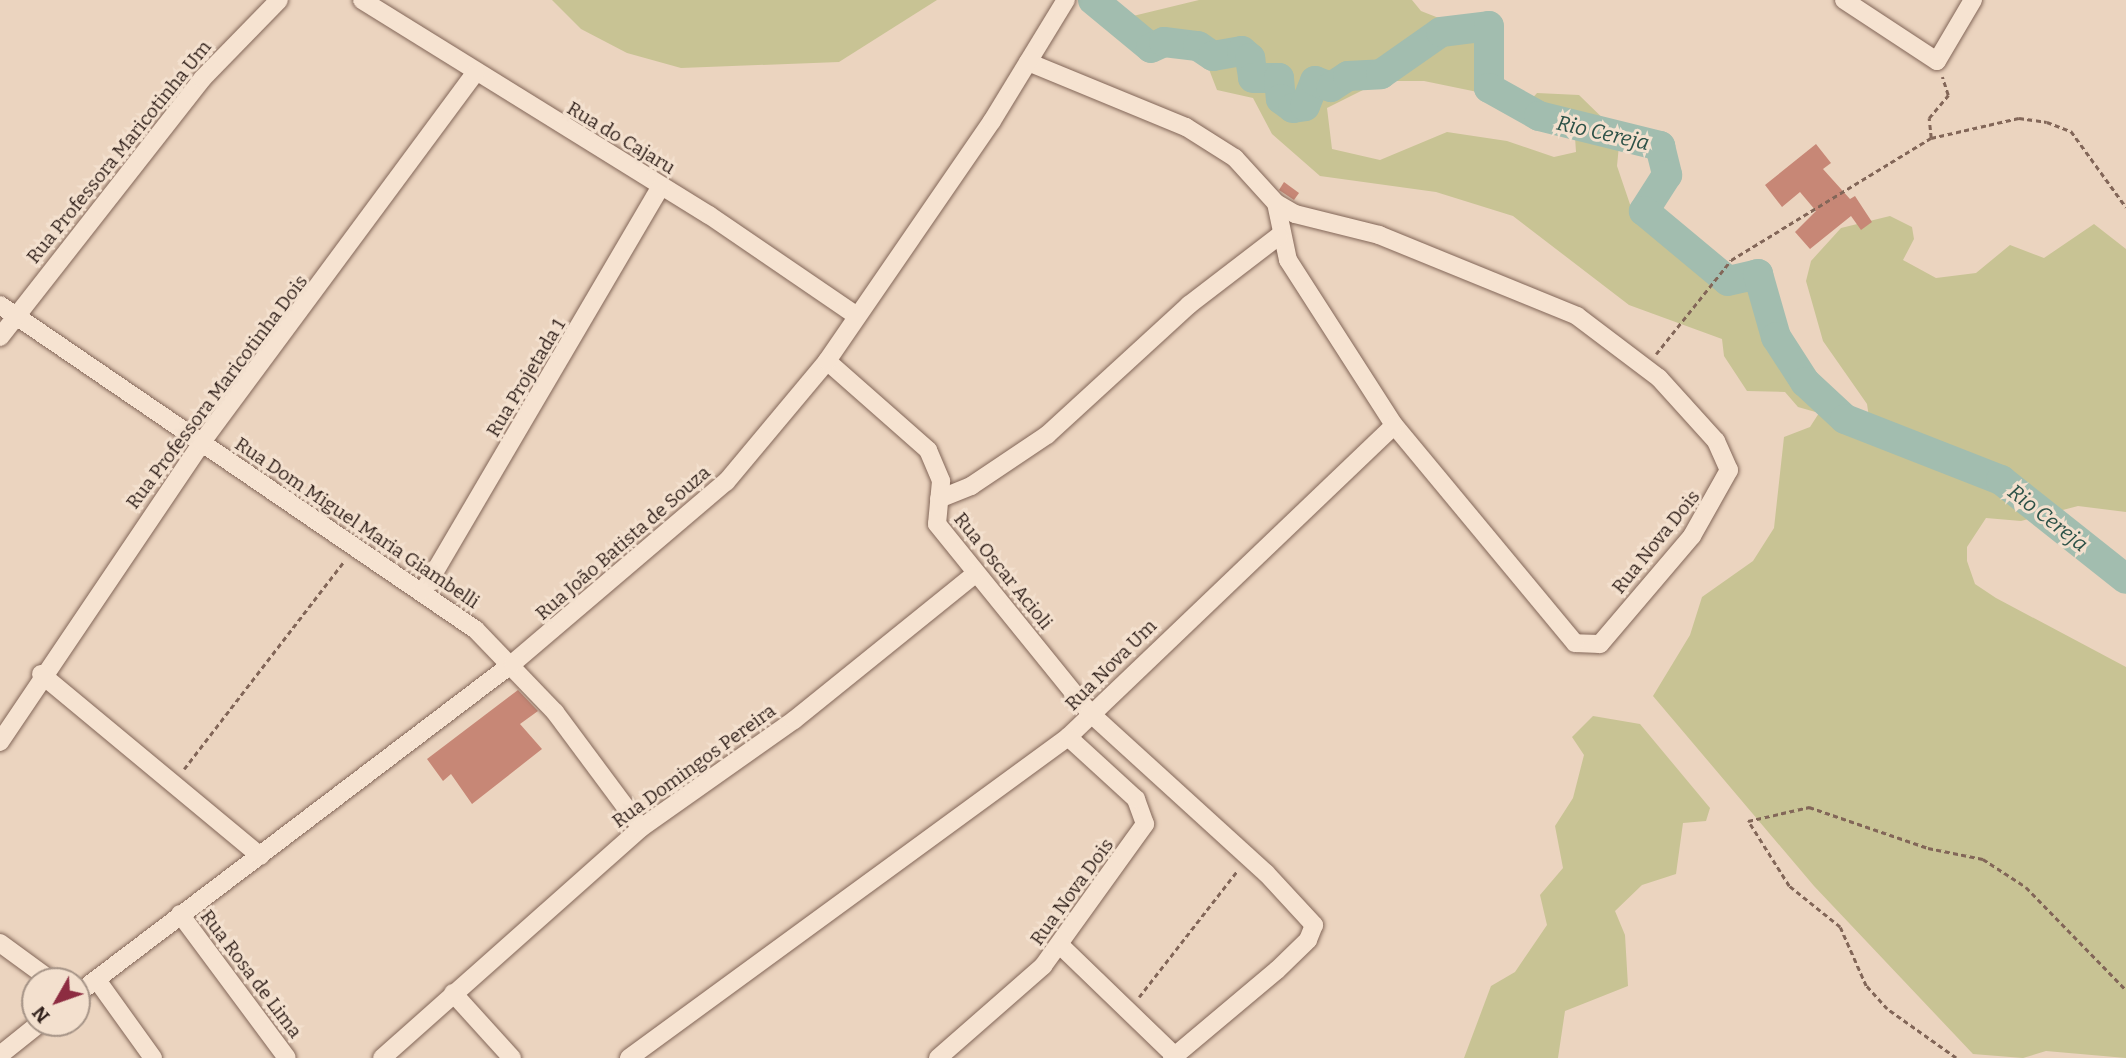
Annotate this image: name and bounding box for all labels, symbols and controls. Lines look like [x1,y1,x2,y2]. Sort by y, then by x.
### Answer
street label: Rua Professora Maricotinha Um [22,36,216,268]
street label: Rua do Cajaru [563,97,679,179]
water label: Rio Cereja [1554,110,1652,156]
street label: Rua Professora Maricotinha Dois [122,271,312,513]
street label: Rua Projetada 1 [482,315,570,441]
street label: Rua Dom Miguel Maria Giambelli [230,432,484,614]
street label: Rua João Batista de Souza [531,461,715,625]
water label: Rio Cereja [2003,479,2093,557]
street label: Rua Nova Dois [1607,486,1705,598]
street label: Rua Oscar Acioli [949,508,1057,634]
street label: Rua Nova Um [1061,615,1161,715]
street label: Rua Domingos Pereira [608,699,780,833]
street label: Rua Nova Dois [1026,834,1118,950]
street label: Rua Rosa de Lima [195,906,307,1042]
north arrow [21,967,91,1037]
text: N [28,1002,55,1028]

